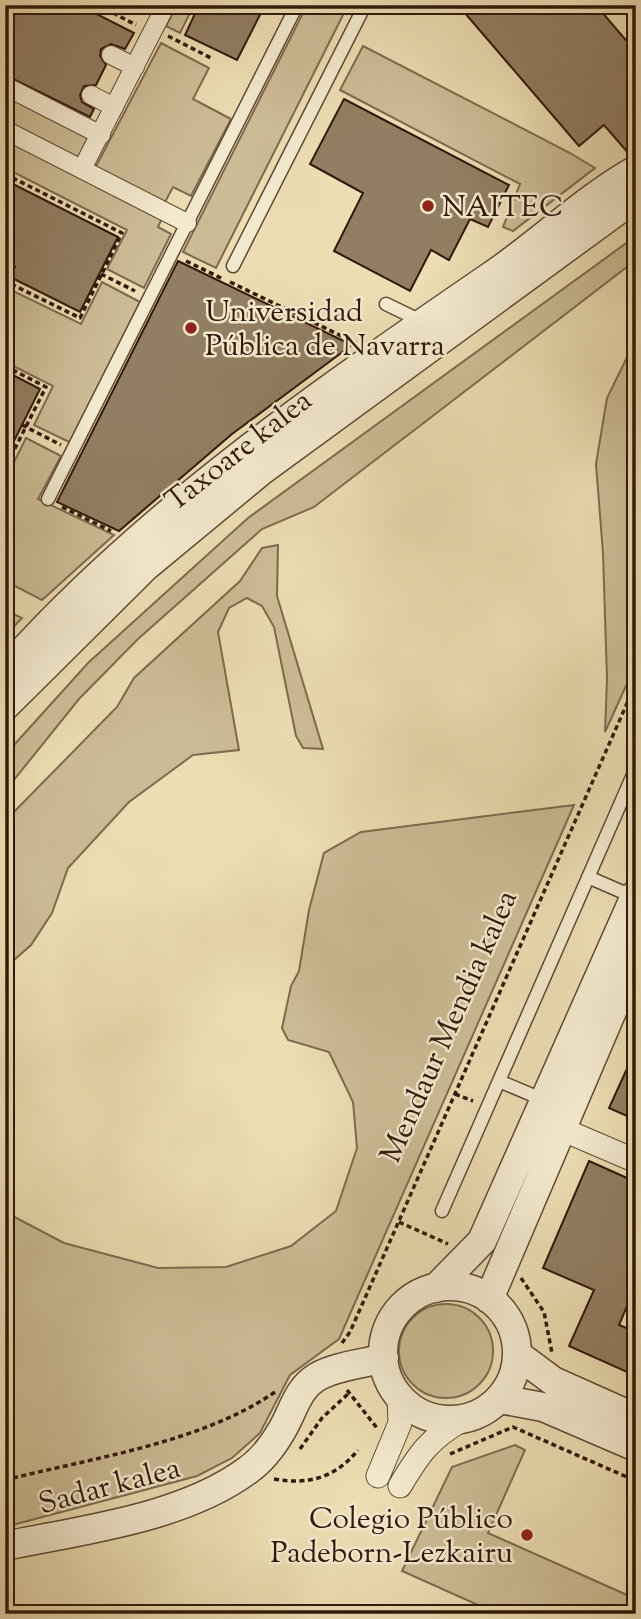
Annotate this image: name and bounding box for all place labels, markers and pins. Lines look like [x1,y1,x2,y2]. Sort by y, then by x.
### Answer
place label: NAITEC [442,187,563,230]
marker: NAITEC [420,198,436,214]
place label: Universidad Pública de Navarra [205,292,445,369]
marker: Universidad Pública de Navarra [183,320,199,336]
place label: Colegio Público Padeborn-Lezkairu [271,1499,513,1576]
marker: Colegio Público Padeborn-Lezkairu [519,1527,535,1543]

